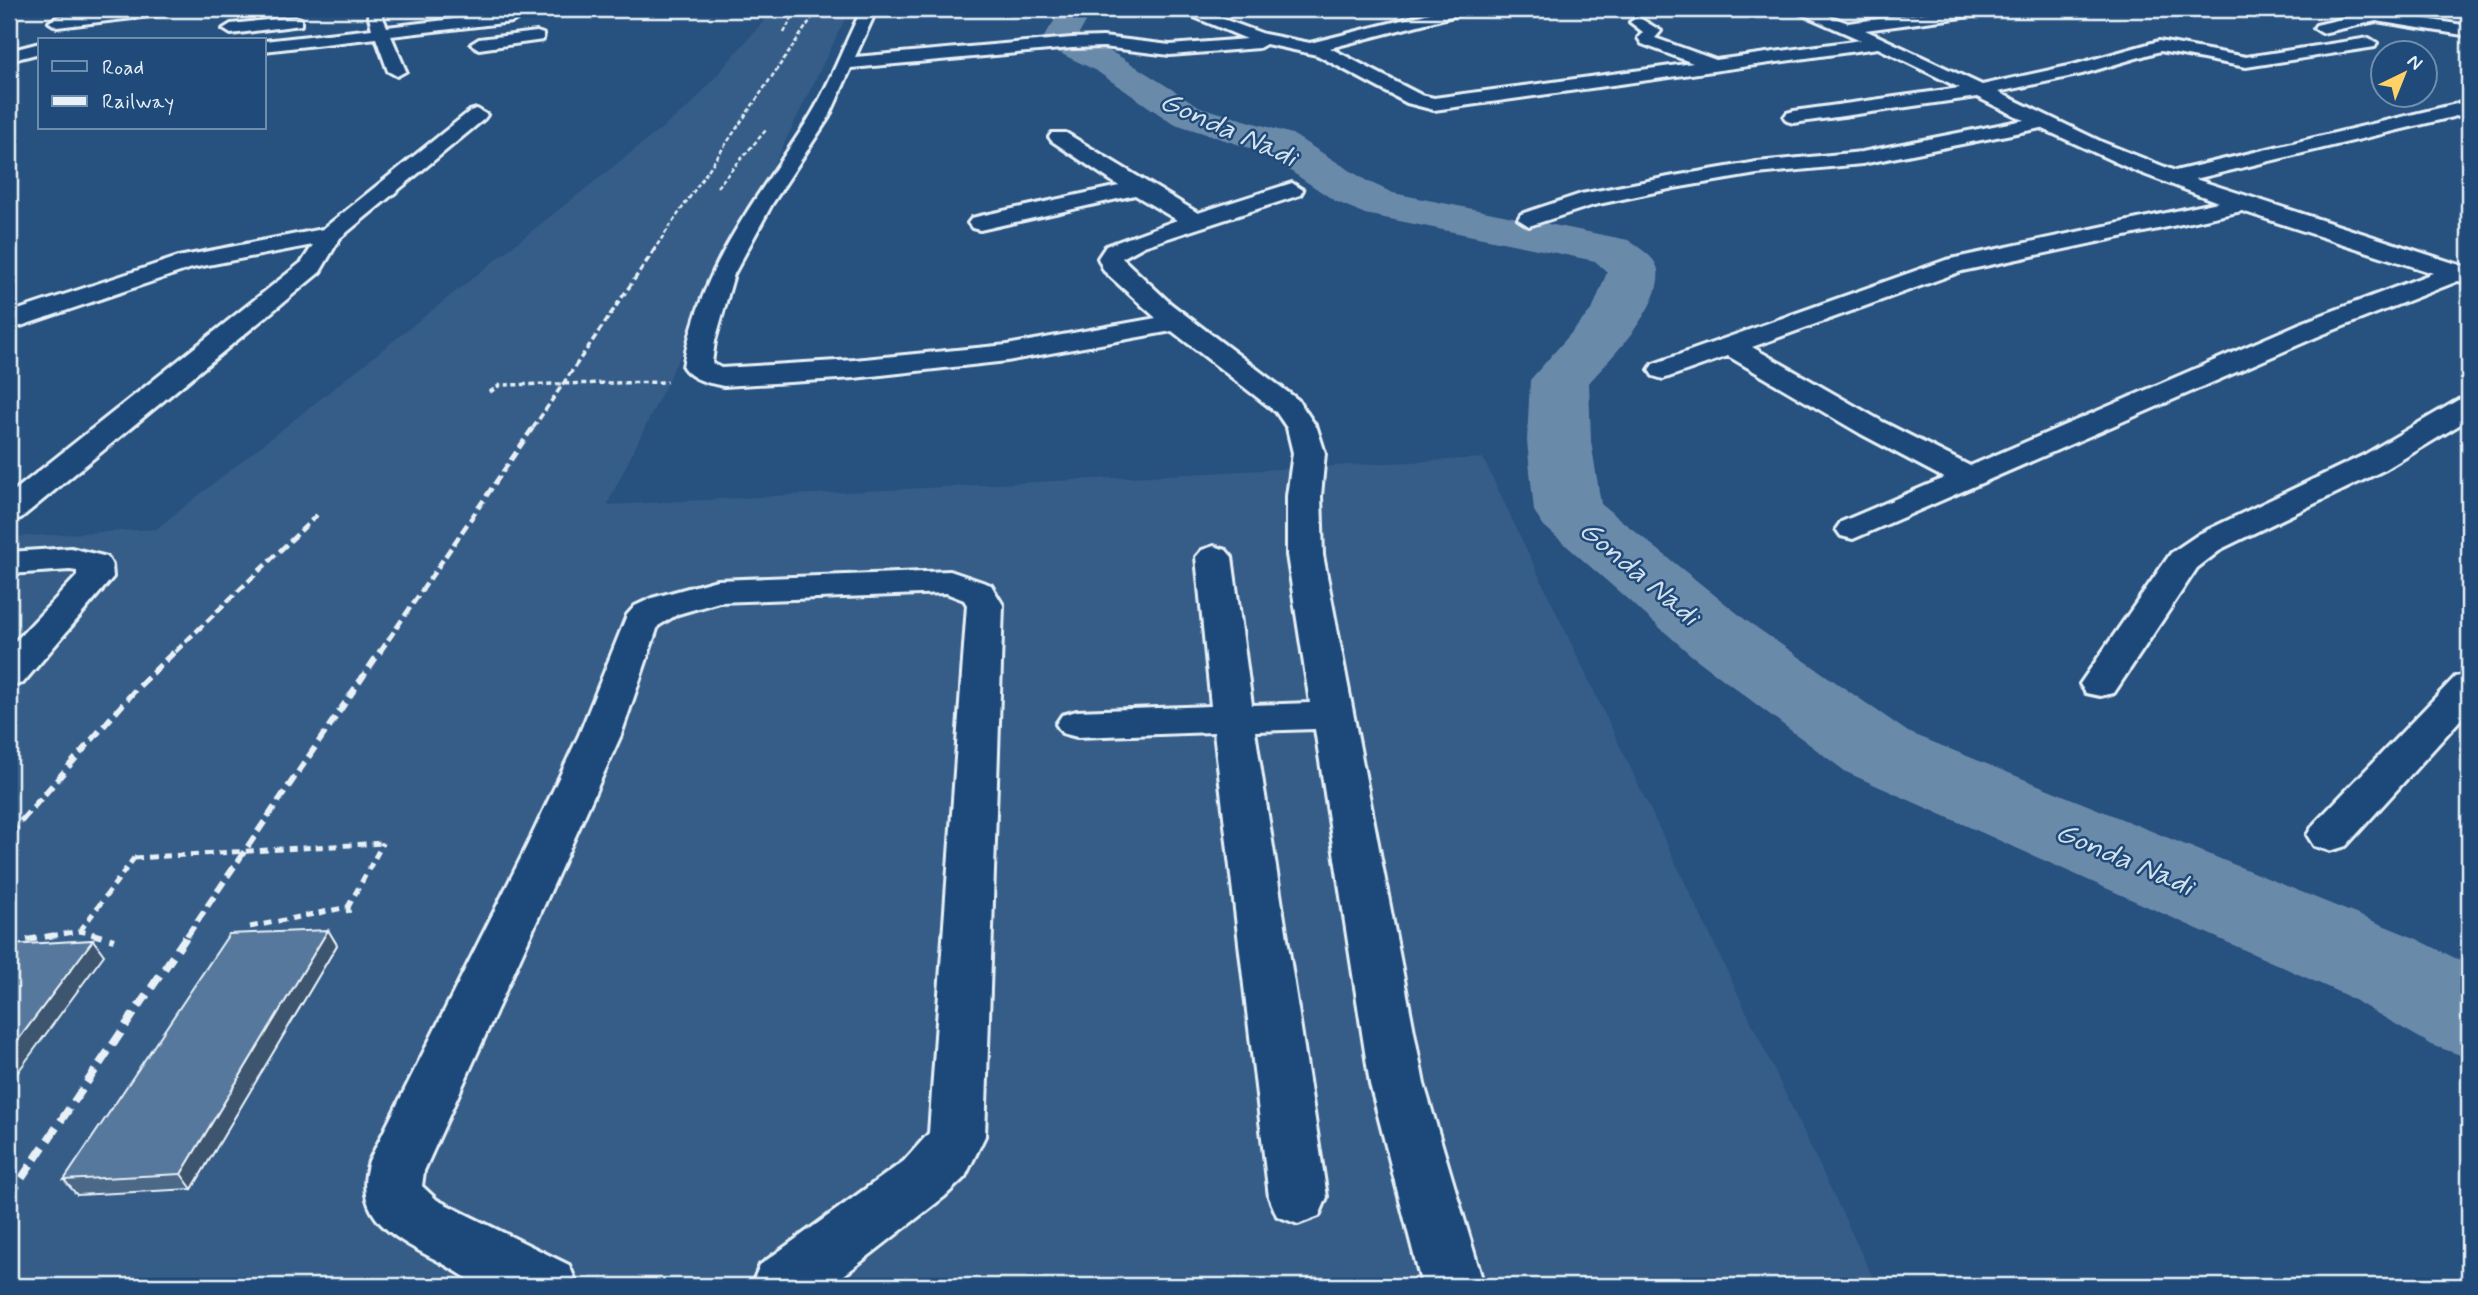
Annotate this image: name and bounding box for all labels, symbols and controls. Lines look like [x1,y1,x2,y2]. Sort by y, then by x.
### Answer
legend [38,38,266,130]
north arrow [2370,38,2440,108]
text: N [2401,49,2428,76]
text: Road [102,54,144,82]
water label: Gonda Nadi [1153,82,1306,178]
text: Railway [102,88,174,116]
water label: Gonda Nadi [1570,511,1710,637]
water label: Gonda Nadi [2049,813,2203,907]

